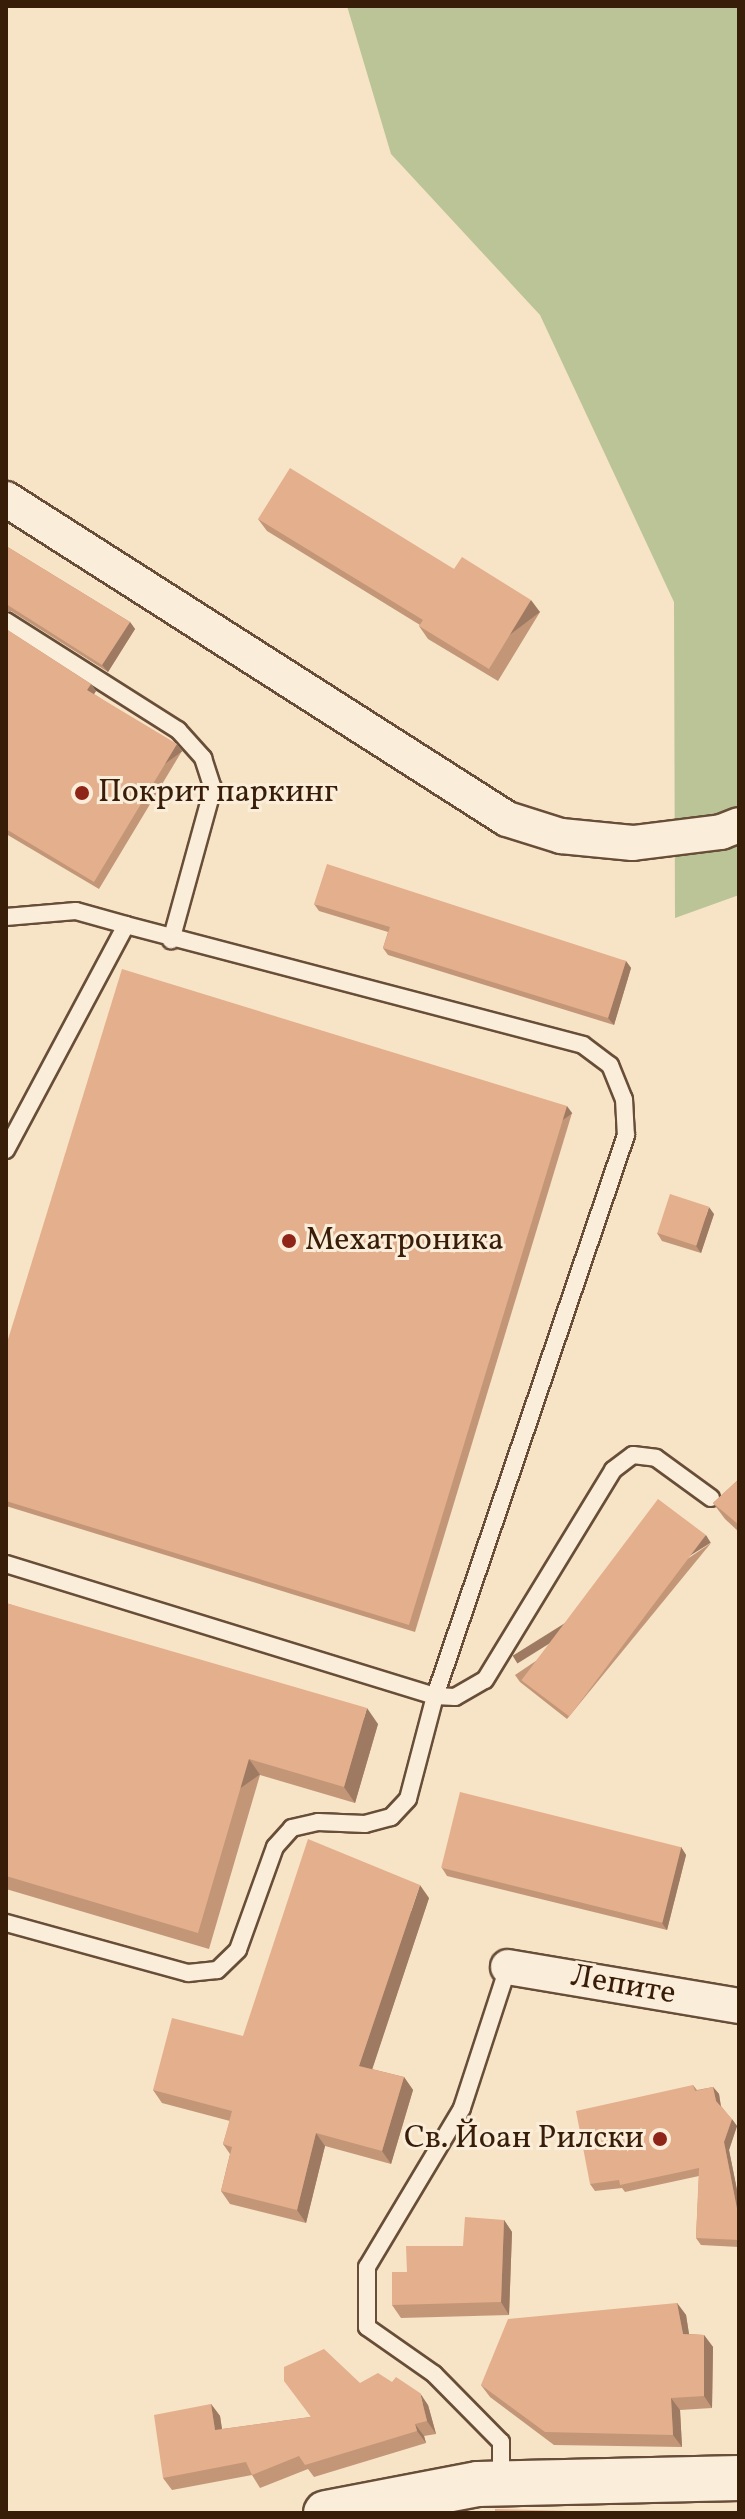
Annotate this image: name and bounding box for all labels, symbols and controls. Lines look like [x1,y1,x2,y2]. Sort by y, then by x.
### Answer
place label: Покрит паркинг [98,774,338,812]
marker: Покрит паркинг [73,784,91,802]
place label: Мехатроника [305,1222,504,1260]
marker: Мехатроника [280,1232,298,1250]
street label: Лепите [567,1958,679,2014]
place label: Св. Йоан Рилски [404,2120,644,2158]
marker: Св. Йоан Рилски [651,2130,669,2148]

